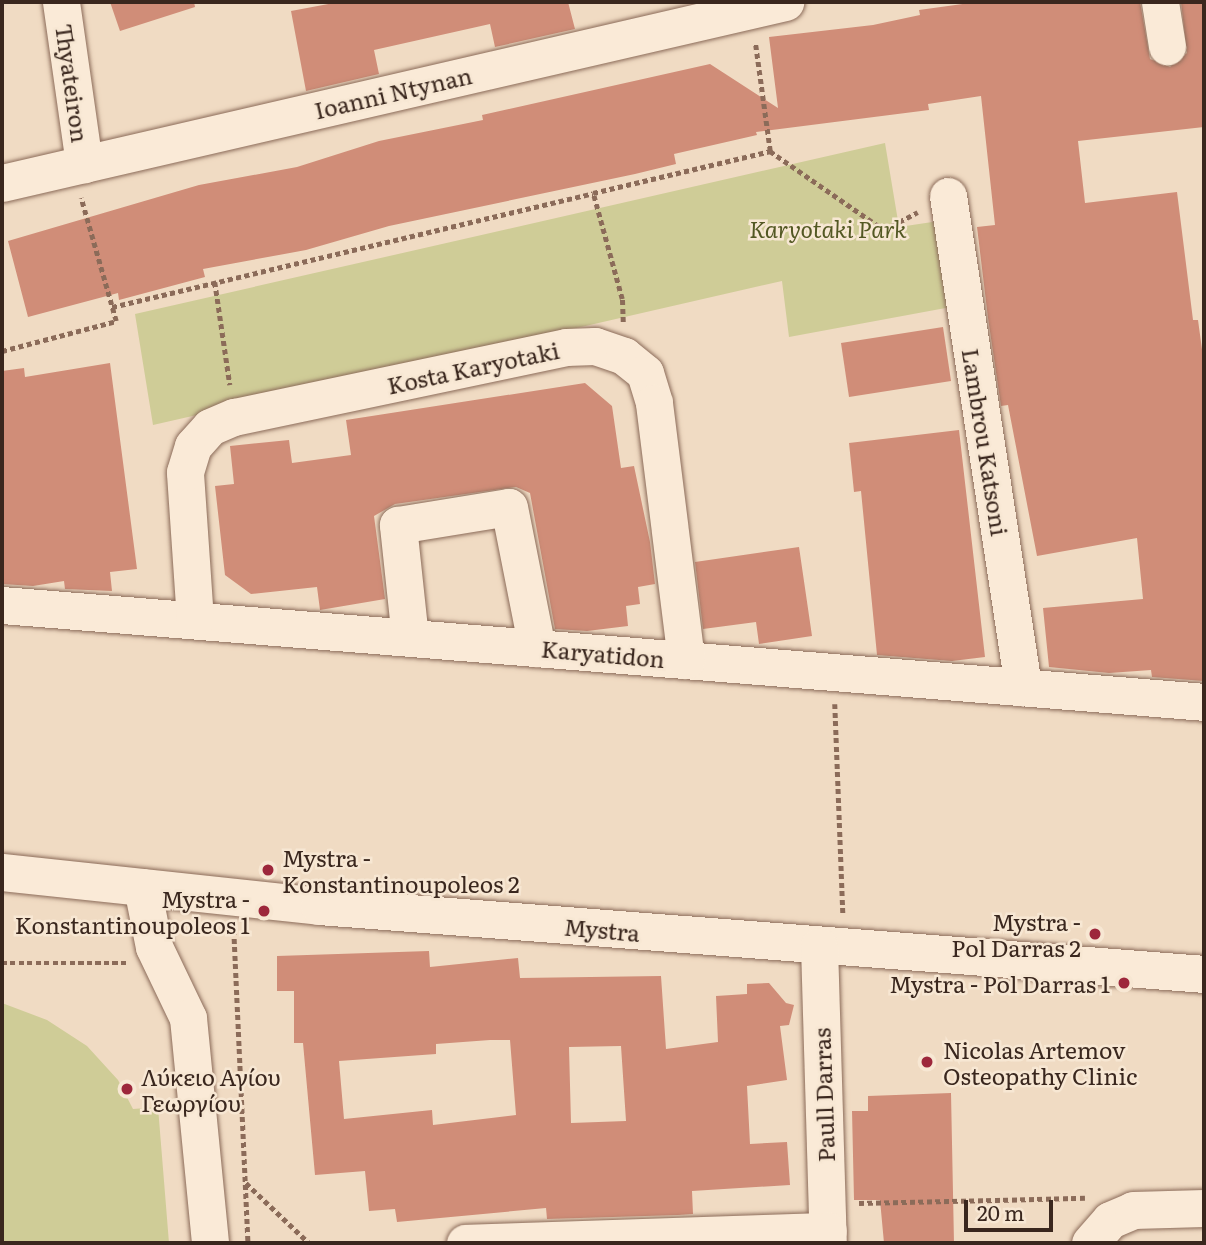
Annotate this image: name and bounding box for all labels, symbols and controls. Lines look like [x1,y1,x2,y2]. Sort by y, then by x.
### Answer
street label: Thyateiron [51,22,95,144]
street label: Ioanni Ntynan [311,60,475,124]
park label: Karyotaki Park [749,214,907,242]
street label: Kosta Karyotaki [384,335,562,399]
street label: Lambrou Katsoni [958,346,1014,538]
street label: Karyatidon [540,634,666,672]
place label: Mystra - Konstantinoupoleos 2 [282,843,520,897]
marker: Mystra - Konstantinoupoleos 2 [260,862,276,878]
place label: Mystra - Konstantinoupoleos 1 [15,884,250,938]
marker: Mystra - Konstantinoupoleos 1 [256,903,272,919]
place label: Mystra - Pol Darras 2 [951,907,1081,961]
street label: Mystra [563,912,641,946]
marker: Mystra - Pol Darras 2 [1087,926,1103,942]
place label: Mystra - Pol Darras 1 [889,969,1110,997]
marker: Mystra - Pol Darras 1 [1116,975,1132,991]
street label: Paull Darras [807,1027,839,1163]
place label: Nicolas Artemov Osteopathy Clinic [943,1035,1138,1089]
marker: Nicolas Artemov Osteopathy Clinic [917,1052,937,1072]
place label: Λύκειο Αγίου Γεωργίου [141,1062,281,1116]
marker: Λύκειο Αγίου Γεωργίου [119,1081,135,1097]
scale bar [968,1186,1057,1230]
text: 20 m [977,1196,1024,1227]

